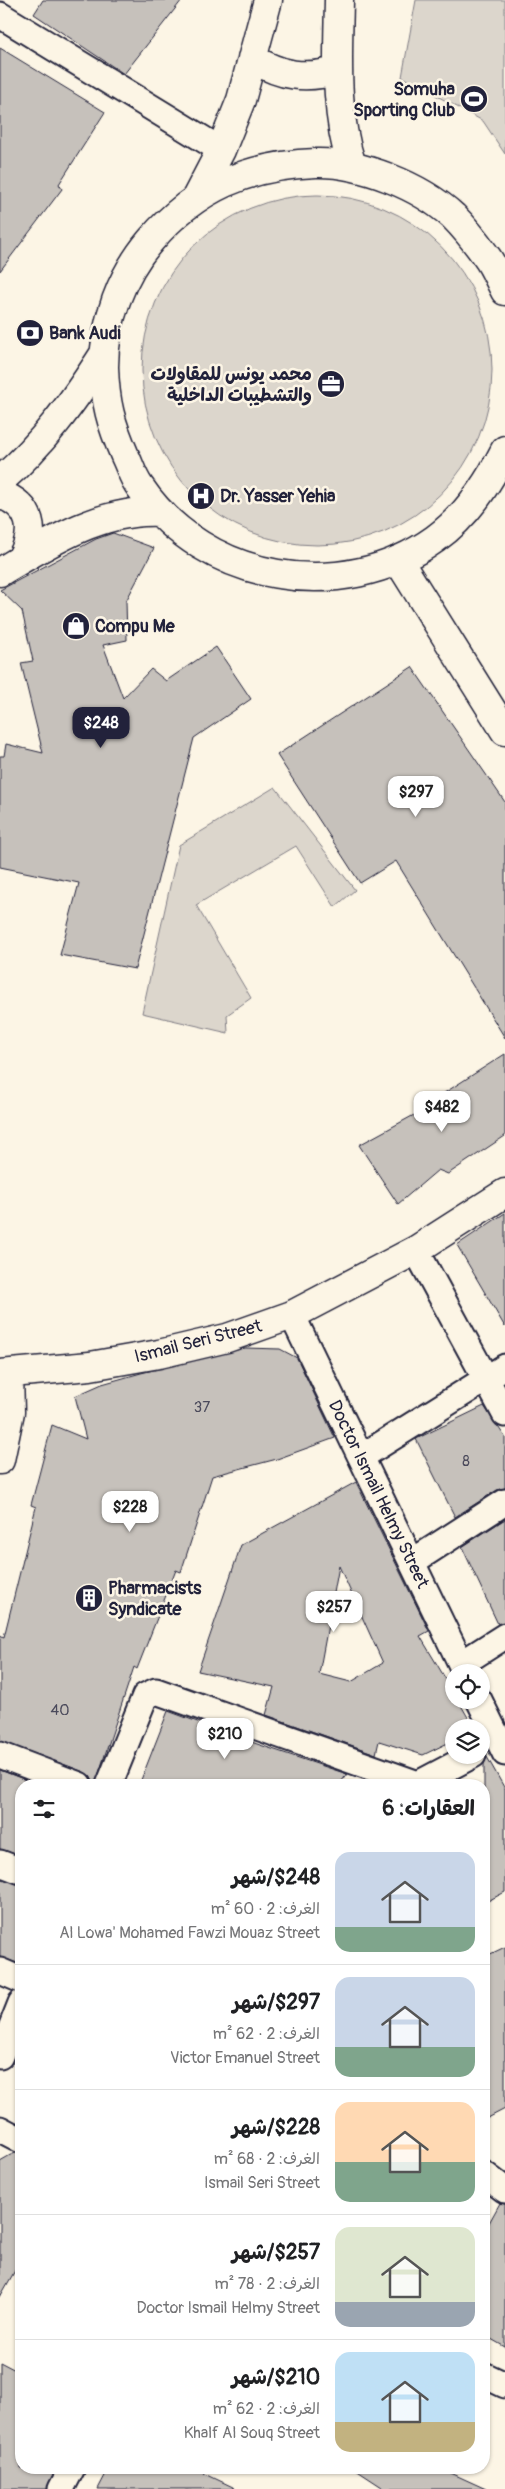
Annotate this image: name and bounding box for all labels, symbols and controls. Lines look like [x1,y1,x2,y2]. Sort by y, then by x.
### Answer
place label: Somuha Sporting Club [353,78,456,122]
sports icon: Somuha Sporting Club [459,84,489,114]
bank icon: Bank Audi [15,318,45,348]
place label: Bank Audi [49,322,121,345]
place label: محمد يونس للمقاولات والتشطيبات الداخلية [150,363,312,407]
office icon: محمد يونس للمقاولات والتشطيبات الداخلية [316,369,346,399]
hospital icon: Dr. Yasser Yehia [186,481,216,511]
place label: Dr. Yasser Yehia [220,485,336,508]
shop icon: Compu Me [61,611,91,641]
place label: Compu Me [95,615,176,638]
pin: $248 [71,706,131,749]
text: $248 [84,713,118,733]
pin: $297 [386,776,446,818]
text: $297 [399,782,433,802]
pin: $482 [412,1090,472,1133]
text: $482 [425,1097,459,1117]
street label: Ismail Seri Street [132,1314,265,1368]
street label: Doctor Ismail Helmy Street [323,1396,434,1593]
house number: 37 [194,1398,210,1417]
house number: 8 [462,1452,470,1471]
pin: $228 [100,1490,160,1533]
text: $228 [113,1497,147,1517]
place label: Pharmacists Syndicate [108,1577,202,1621]
building icon: Pharmacists Syndicate [74,1583,104,1613]
pin: $257 [304,1590,364,1633]
text: $257 [317,1597,351,1617]
map controls [445,1664,490,1764]
button: locate [445,1664,490,1709]
house number: 40 [51,1701,69,1720]
pin: $210 [195,1718,255,1760]
button: layers [445,1719,490,1764]
text: $210 [208,1724,242,1744]
icon: filters [30,1795,58,1823]
text: العقارات: 6 [382,1795,475,1822]
text: $248/شهر [232,1864,320,1891]
icon: home [375,1872,435,1932]
text: الغرف: 2 · 60 m² [211,1899,320,1919]
text: Al Lowa' Mohamed Fawzi Mouaz Street [59,1923,320,1943]
text: $297/شهر [233,1989,320,2016]
icon: home [375,1997,435,2057]
text: الغرف: 2 · 62 m² [213,2024,320,2044]
text: Victor Emanuel Street [170,2048,320,2068]
text: $228/شهر [232,2114,320,2141]
icon: home [375,2122,435,2182]
text: الغرف: 2 · 68 m² [214,2149,320,2169]
text: Ismail Seri Street [204,2173,320,2193]
text: $257/شهر [232,2239,320,2266]
icon: home [375,2247,435,2307]
text: الغرف: 2 · 78 m² [215,2274,320,2294]
text: Doctor Ismail Helmy Street [136,2298,320,2318]
text: $210/شهر [232,2364,320,2391]
icon: home [375,2372,435,2432]
text: الغرف: 2 · 62 m² [213,2399,320,2419]
text: Khalf Al Souq Street [184,2423,320,2443]

